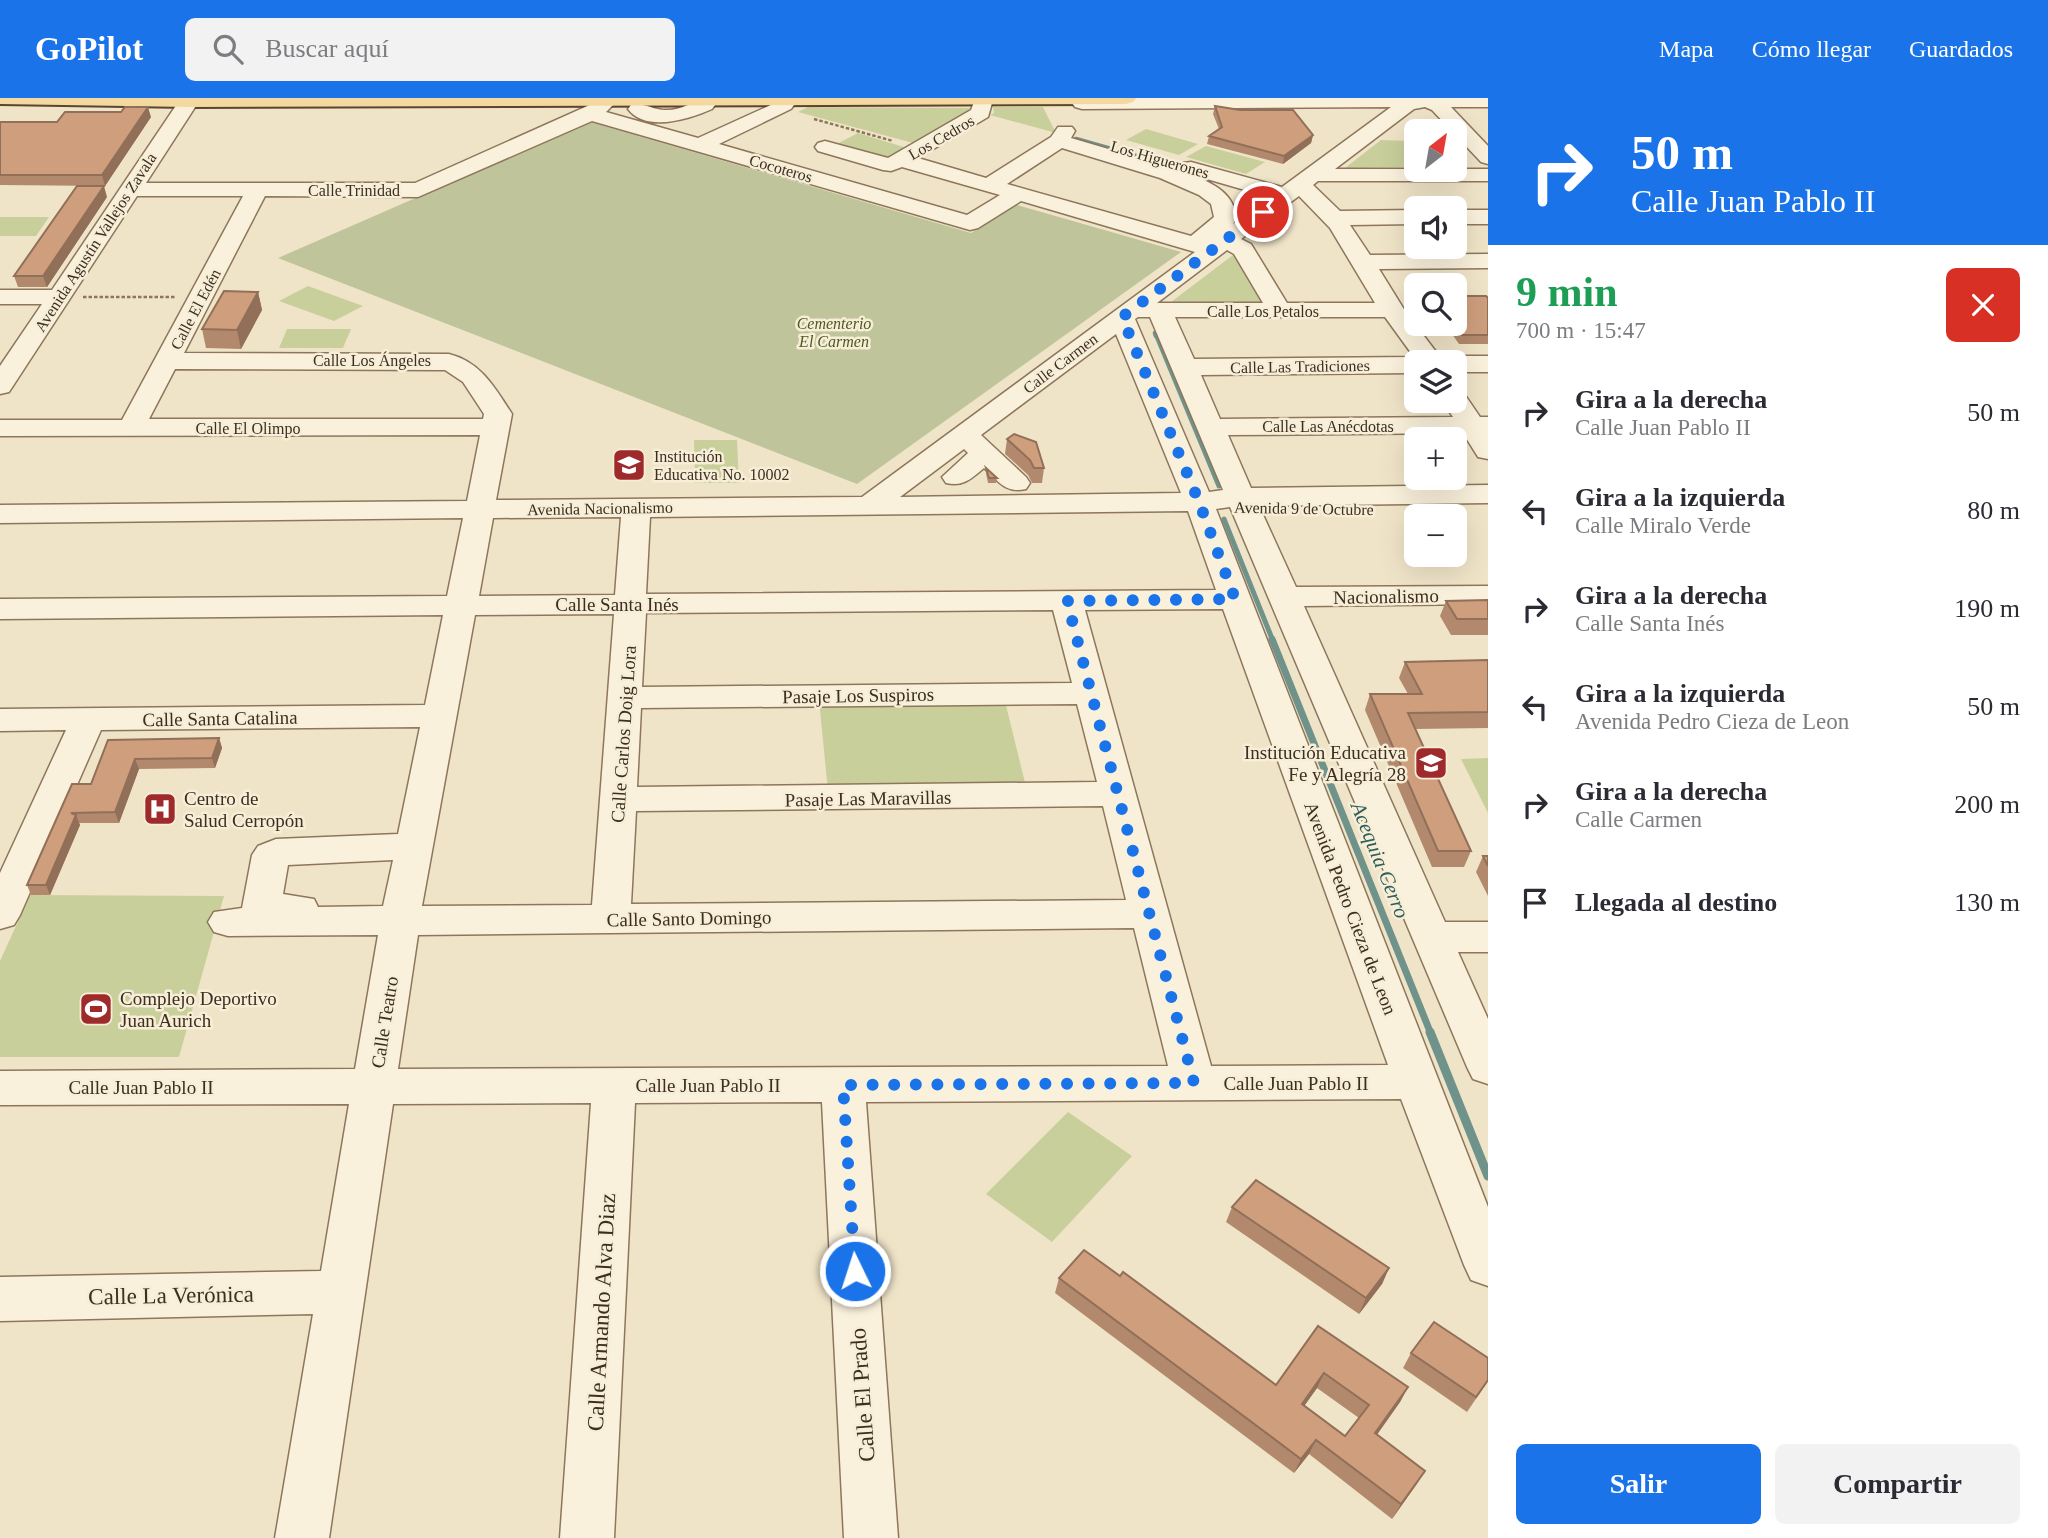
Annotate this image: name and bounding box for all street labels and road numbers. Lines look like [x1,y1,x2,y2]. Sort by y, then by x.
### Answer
street label: Los Cedros [905,112,977,163]
street label: Los Higuerones [1108,137,1211,183]
street label: Avenida Agustín Vallejos Zavala [31,150,160,335]
street label: Cocoteros [747,151,814,186]
street label: Calle Trinidad [308,182,400,199]
street label: Calle El Edén [167,266,224,352]
street label: Calle Los Petalos [1207,303,1319,320]
street label: Calle Carmen [1020,330,1101,397]
street label: Calle Los Ángeles [313,351,431,370]
street label: Calle Las Tradiciones [1230,357,1370,376]
street label: Calle Las Anécdotas [1262,418,1394,435]
street label: Calle El Olimpo [196,420,300,438]
street label: Avenida Nacionalismo [527,499,673,518]
street label: Avenida 9 de Octubre [1234,499,1374,518]
street label: Nacionalismo [1333,585,1439,608]
street label: Calle Santa Inés [555,594,679,615]
street label: Calle Carlos Doig Lora [607,644,640,823]
street label: Pasaje Los Suspiros [782,684,934,707]
street label: Calle Santa Catalina [142,707,298,730]
street label: Pasaje Las Maravillas [784,787,952,810]
street label: Avenida Pedro Cieza de Leon [1300,799,1401,1018]
street label: Calle Santo Domingo [607,907,772,930]
street label: Calle Teatro [367,975,402,1070]
street label: Calle Juan Pablo II [1223,1073,1369,1094]
street label: Calle Juan Pablo II [635,1075,781,1096]
street label: Calle Juan Pablo II [68,1077,214,1098]
street label: Calle Armando Alva Diaz [583,1192,620,1432]
street label: Calle La Verónica [88,1282,254,1309]
street label: Calle El Prado [845,1327,880,1463]

